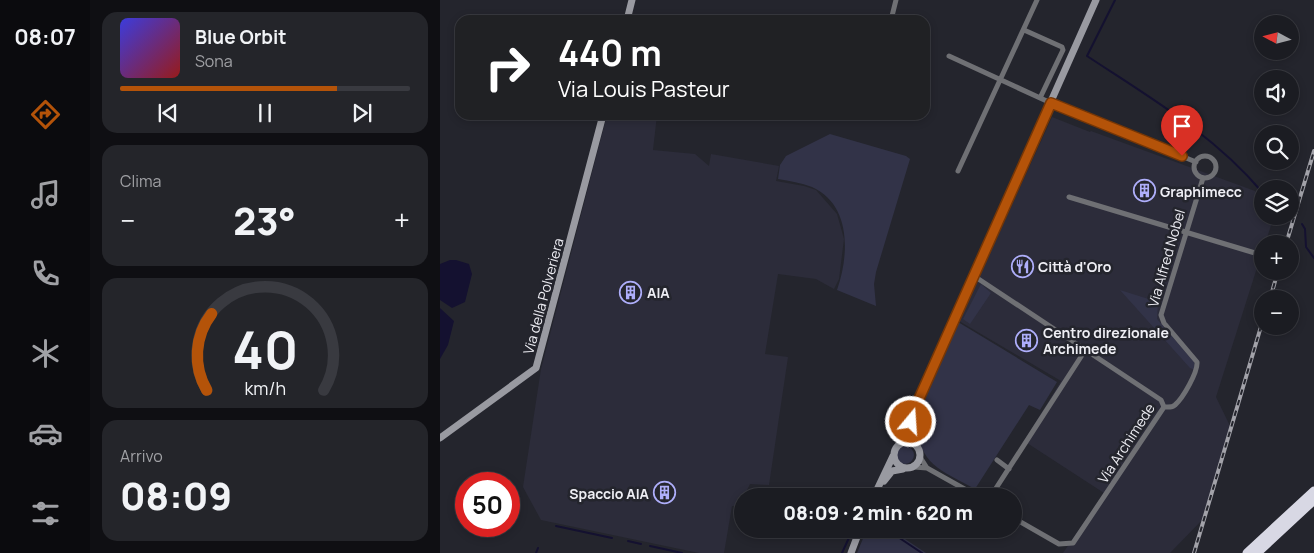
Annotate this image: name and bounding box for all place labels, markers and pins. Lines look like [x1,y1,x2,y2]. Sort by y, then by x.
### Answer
pin [1161,105,1203,156]
building icon: Graphimecc [1132,179,1156,203]
place label: Graphimecc [1160,182,1242,201]
restaurant icon: Città d'Oro [1010,254,1034,278]
place label: Città d'Oro [1038,257,1112,276]
building icon: AIA [619,280,643,304]
place label: AIA [647,283,670,302]
place label: Centro direzionale Archimede [1043,323,1169,358]
building icon: Centro direzionale Archimede [1015,328,1039,352]
building icon: Spaccio AIA [653,481,677,505]
place label: Spaccio AIA [569,484,650,503]

